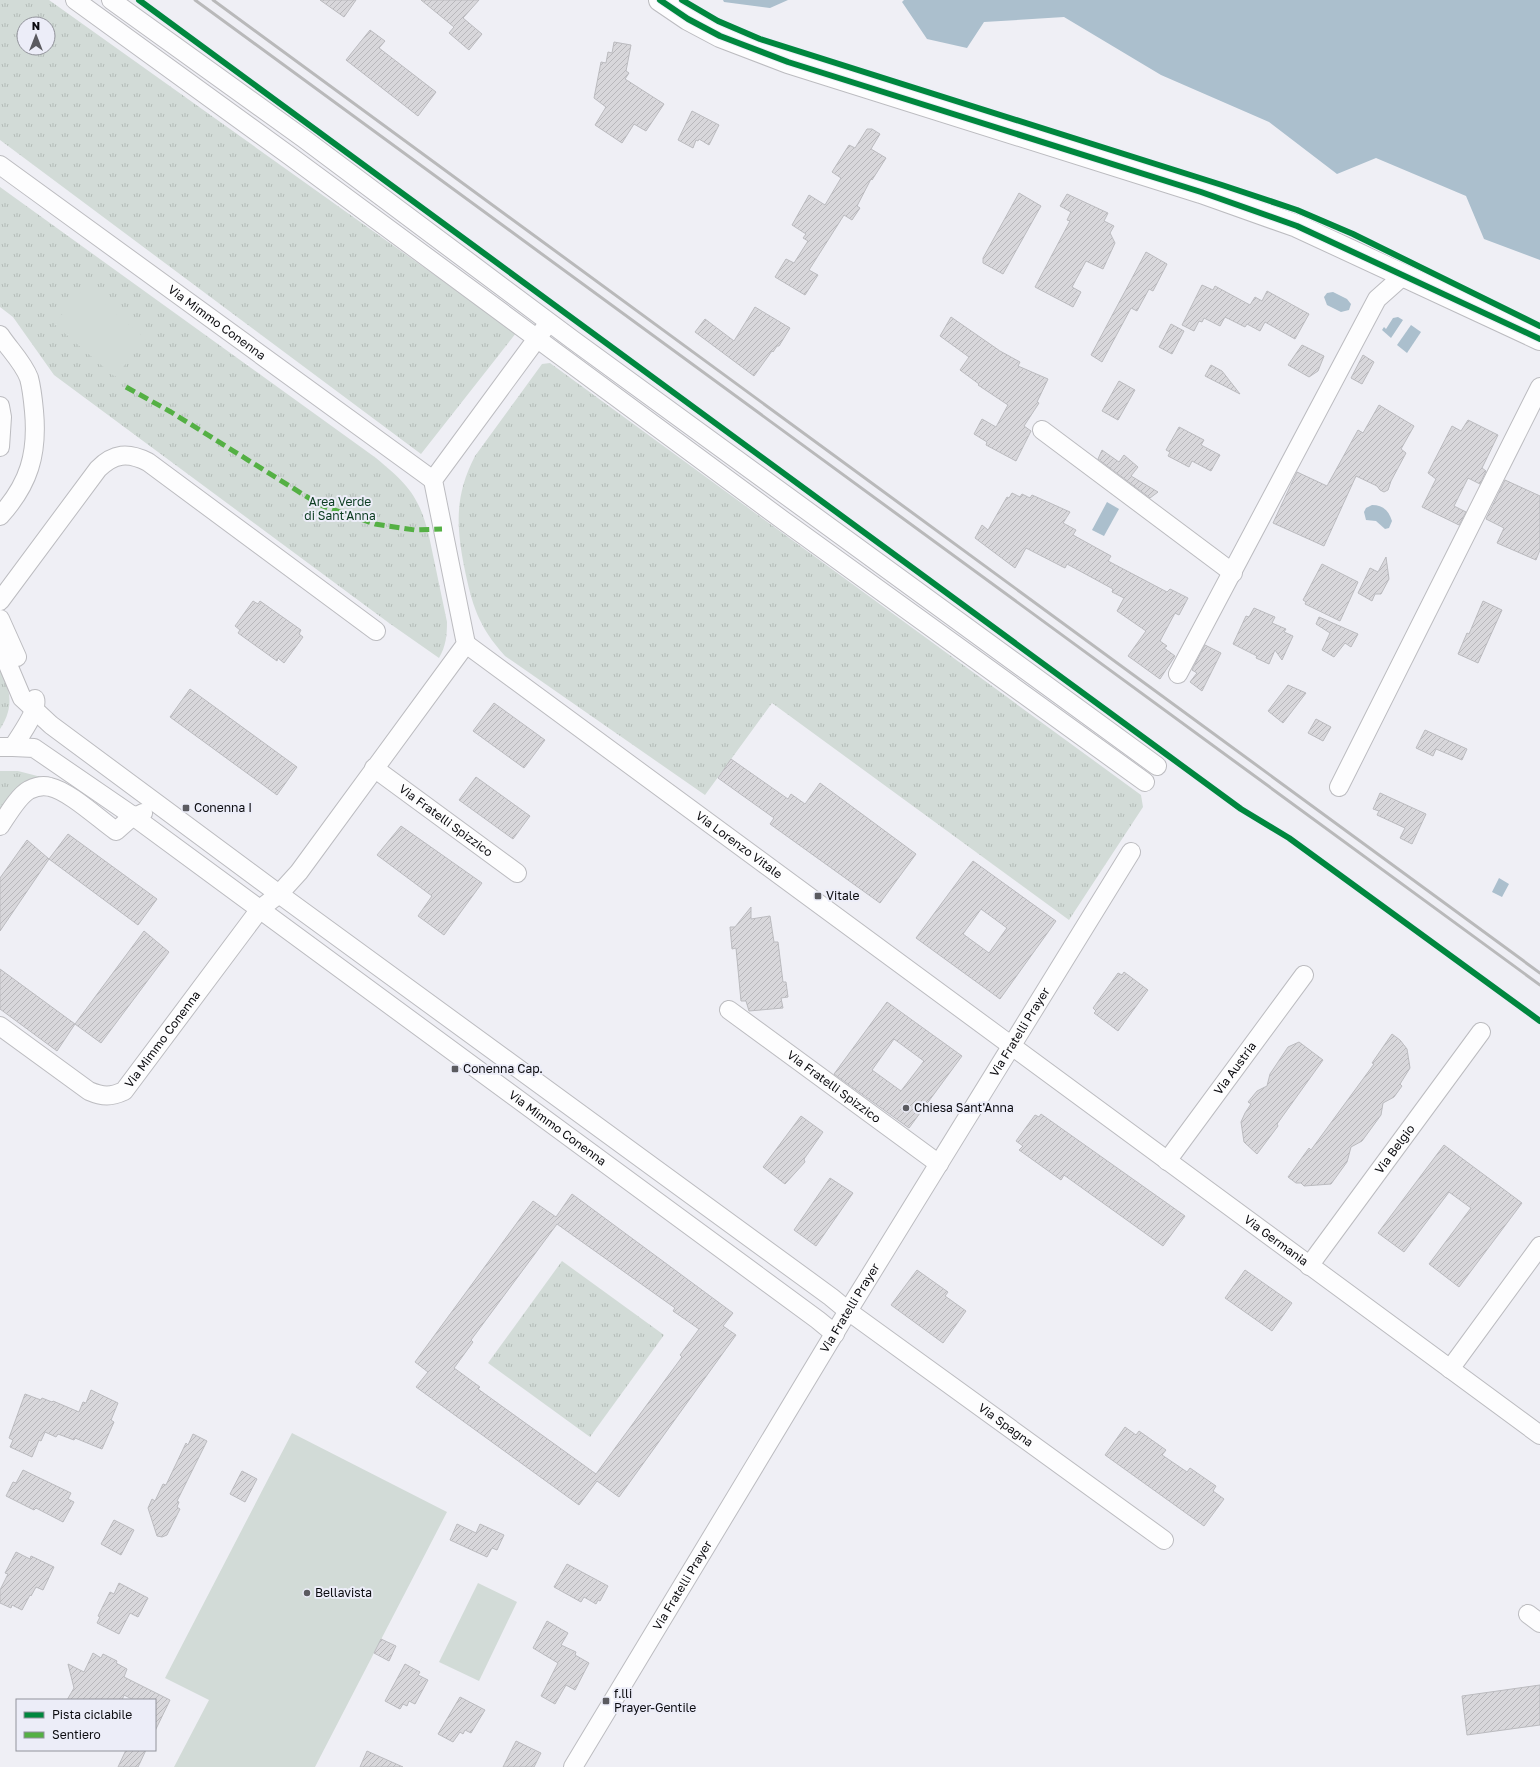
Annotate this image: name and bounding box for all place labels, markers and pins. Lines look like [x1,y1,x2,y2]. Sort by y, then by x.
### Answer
place label: Conenna I [194,800,252,815]
marker: Conenna I [181,803,191,813]
place label: Vitale [826,888,860,903]
marker: Vitale [813,891,823,901]
place label: Conenna Cap. [463,1061,543,1076]
marker: Conenna Cap. [450,1064,460,1074]
place label: Chiesa Sant'Anna [914,1100,1014,1115]
marker: Chiesa Sant'Anna [901,1103,911,1113]
place label: Bellavista [315,1585,372,1600]
marker: Bellavista [302,1588,312,1598]
place label: f.lli Prayer-Gentile [614,1686,696,1715]
marker: f.lli Prayer-Gentile [601,1696,611,1706]

